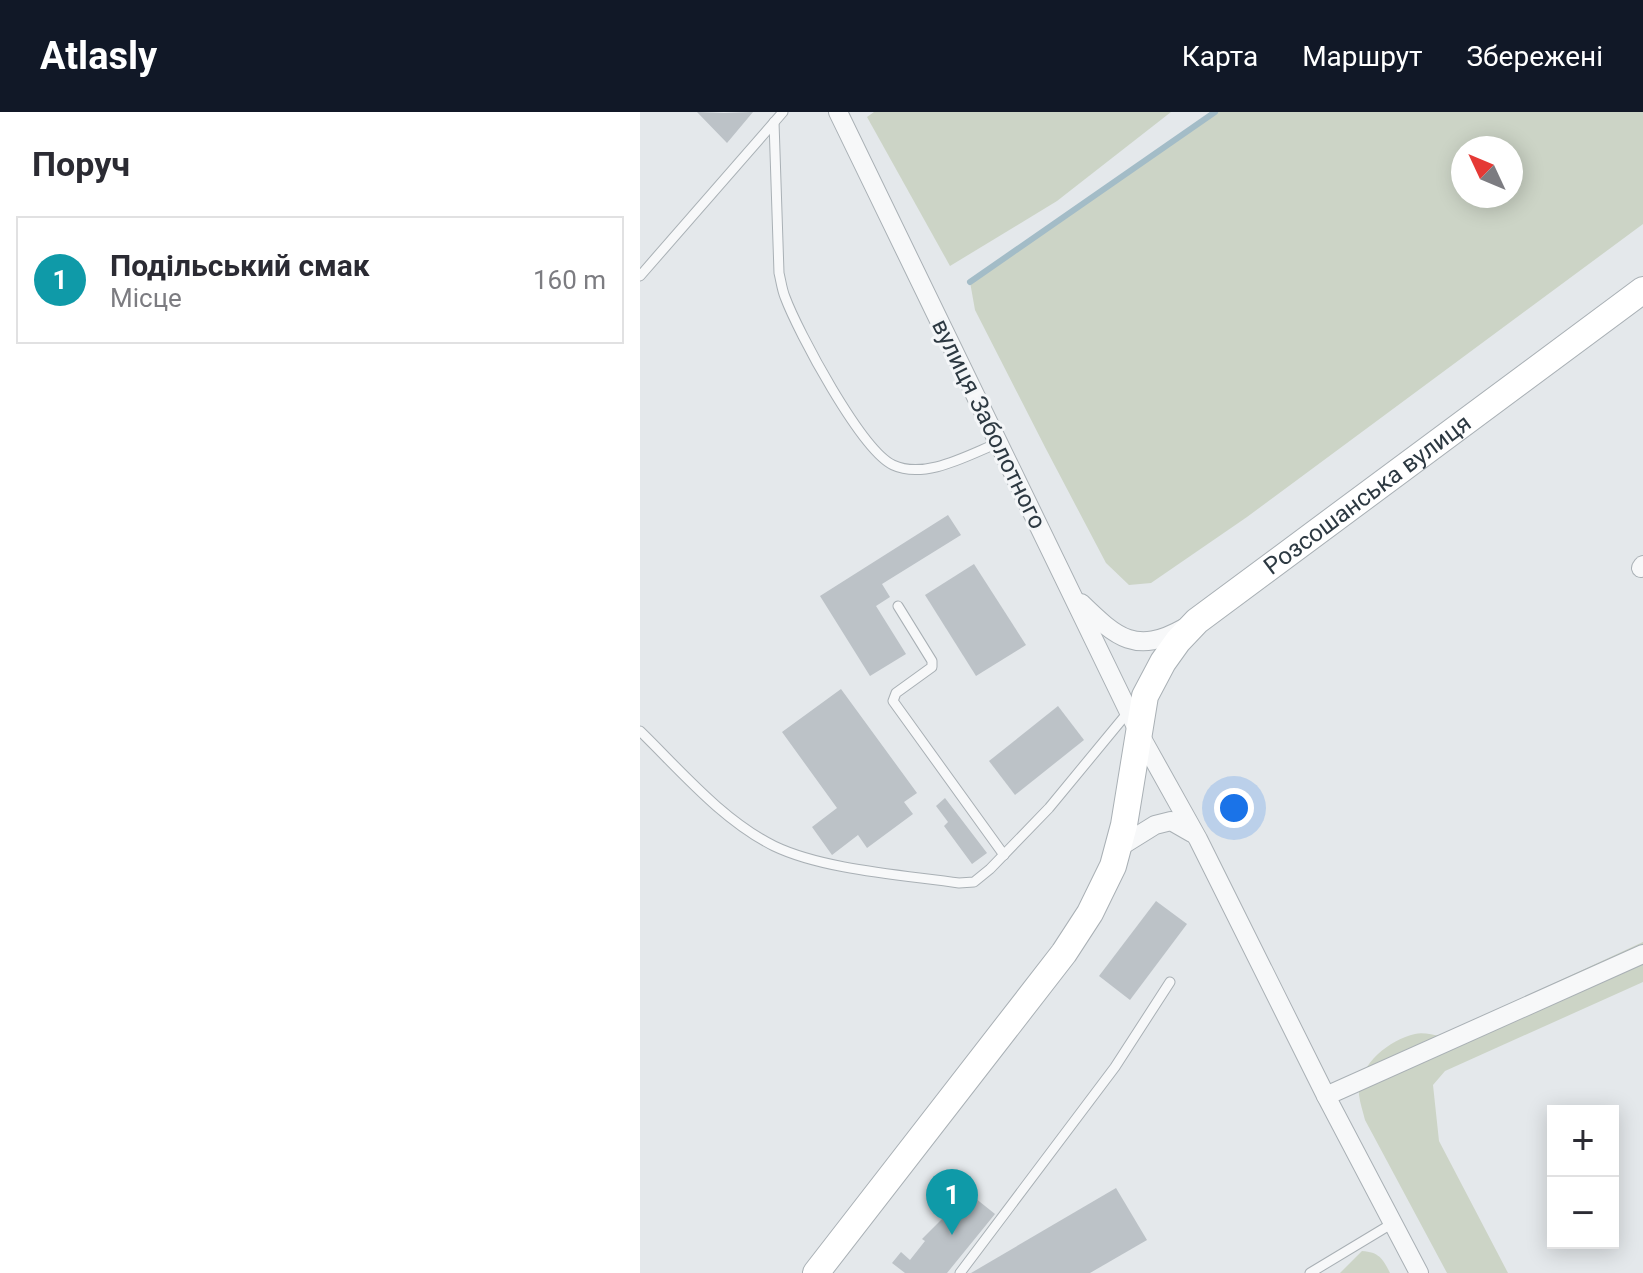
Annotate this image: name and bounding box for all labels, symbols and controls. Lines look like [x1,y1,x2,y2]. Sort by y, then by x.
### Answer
text: Atlasly [40,34,157,78]
text: Карта [1182,40,1258,73]
text: Маршрут [1302,40,1422,73]
text: Збережені [1466,40,1603,73]
north arrow [1451,136,1523,208]
text: Поруч [32,144,130,184]
text: Подільський смак [110,248,370,283]
text: 1 [53,265,67,295]
text: 160 m [533,265,606,295]
text: Місце [110,283,182,313]
street label: вулиця Заболотного [926,315,1052,533]
street label: Розсошанська вулиця [1258,409,1476,581]
your location [1214,788,1254,828]
map controls [1547,1105,1619,1249]
button: + [1547,1105,1619,1177]
pin: 1 [926,1169,978,1235]
button: − [1547,1177,1619,1249]

